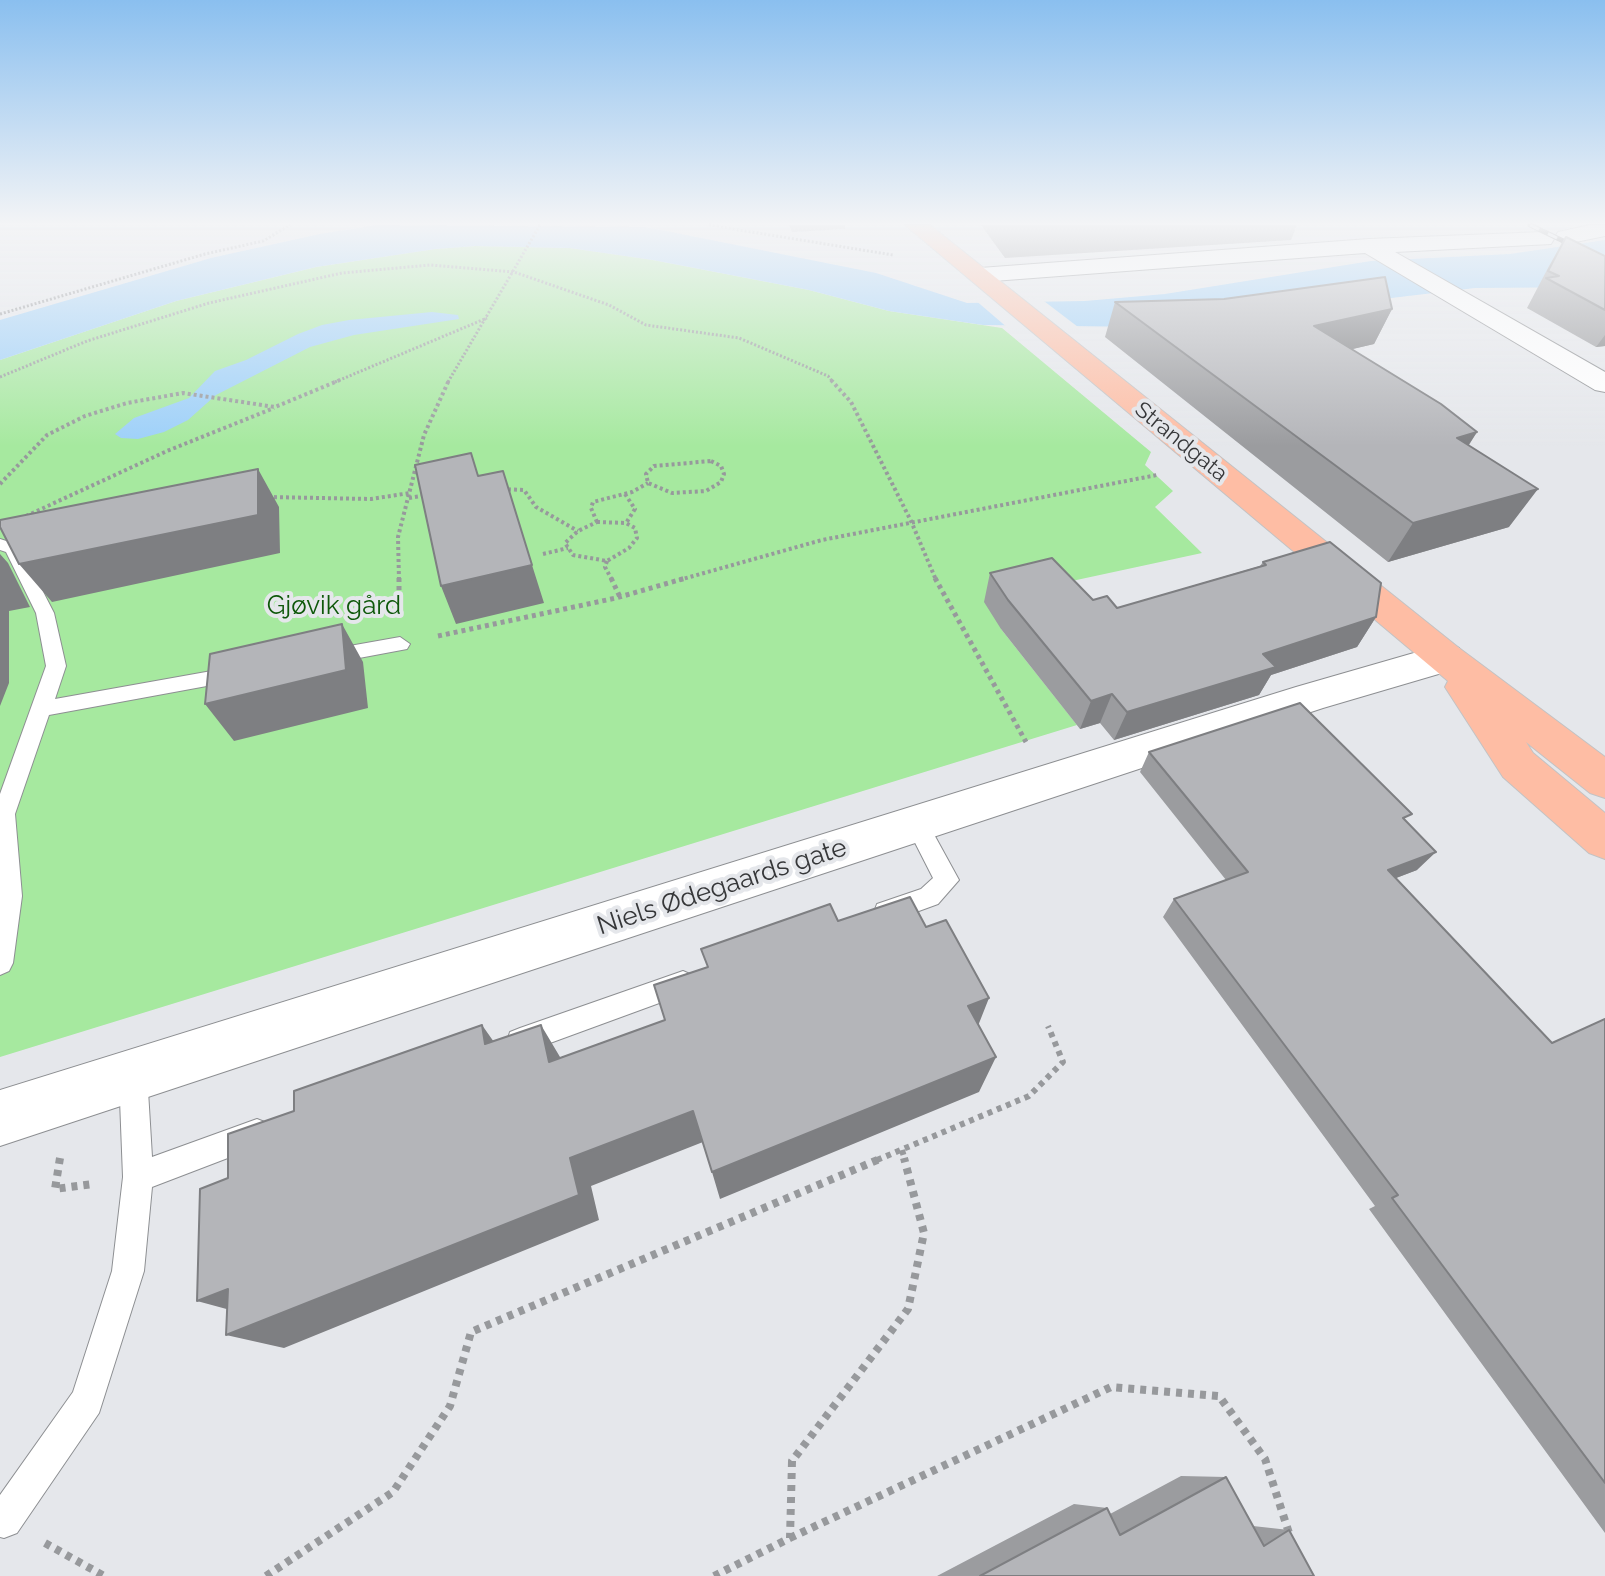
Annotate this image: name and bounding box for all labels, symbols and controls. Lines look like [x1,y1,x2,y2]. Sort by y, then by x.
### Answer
street label: Strandgata [1129,397,1233,487]
park label: Gjøvik gård [267,590,401,622]
street label: Niels Ødegaards gate [593,832,851,942]

